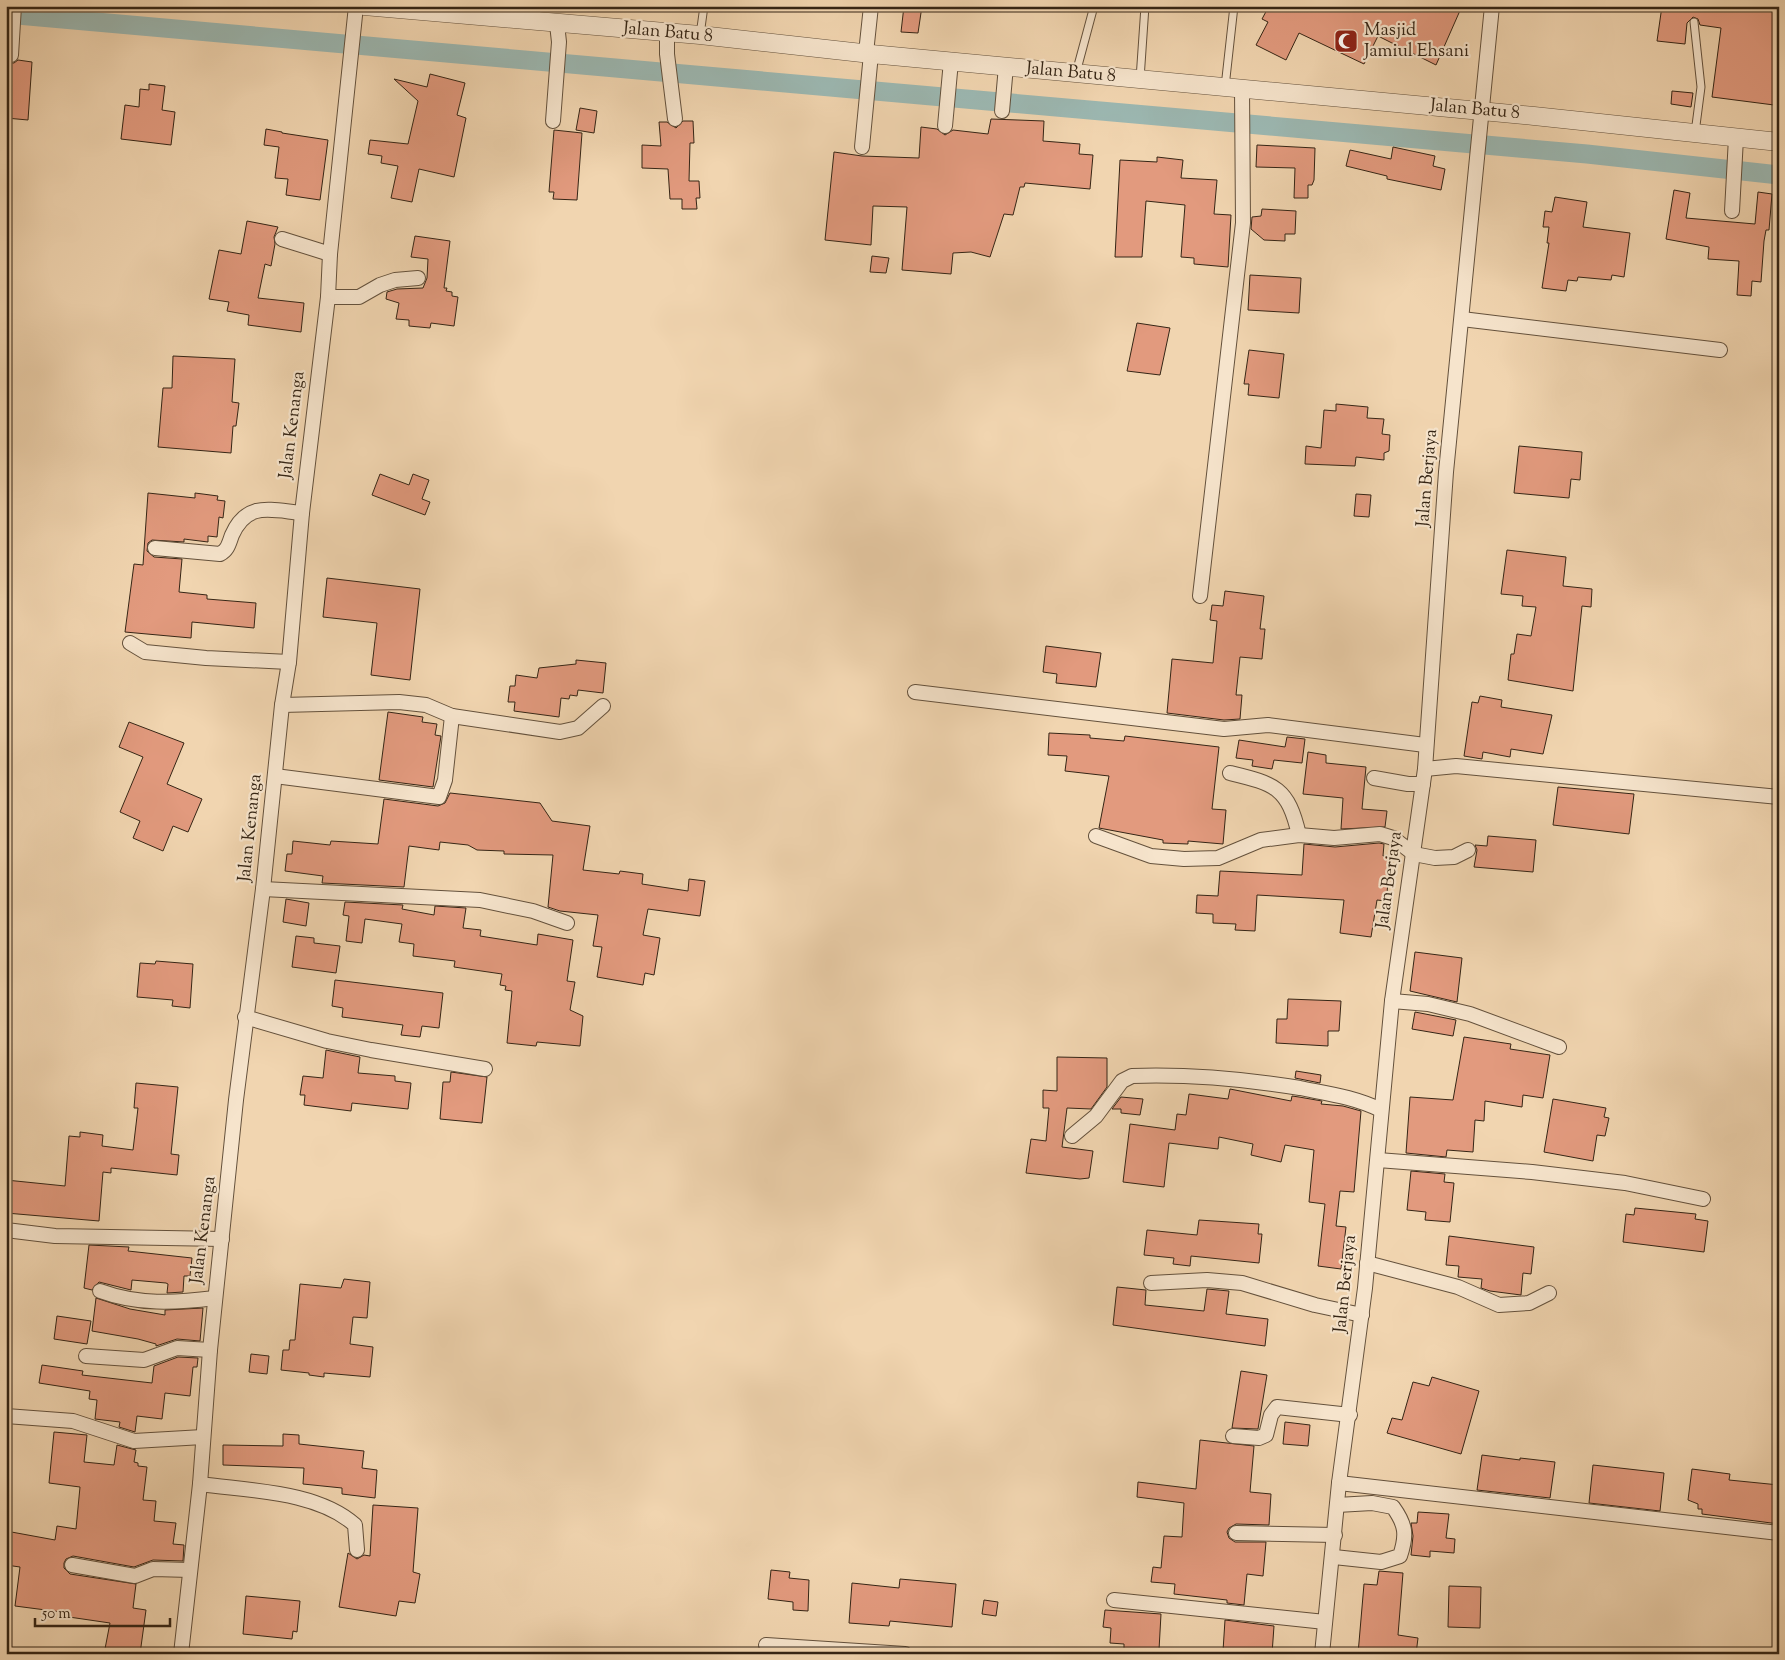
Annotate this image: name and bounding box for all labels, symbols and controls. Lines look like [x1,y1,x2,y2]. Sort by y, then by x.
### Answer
street label: Jalan Batu 8 [621,16,714,50]
place label: Masjid Jamiul Ehsani [1363,18,1469,65]
mosque icon: Masjid Jamiul Ehsani [1333,28,1359,54]
street label: Jalan Batu 8 [1024,56,1117,90]
street label: Jalan Batu 8 [1428,93,1521,127]
street label: Jalan Kenanga [273,370,313,481]
street label: Jalan Berjaya [1411,428,1445,529]
street label: Jalan Kenanga [232,773,270,884]
street label: Jalan Berjaya [1370,830,1410,931]
street label: Jalan Kenanga [184,1175,224,1286]
street label: Jalan Berjaya [1328,1234,1364,1335]
scale bar [35,1595,170,1627]
text: 50 m [41,1604,71,1625]

